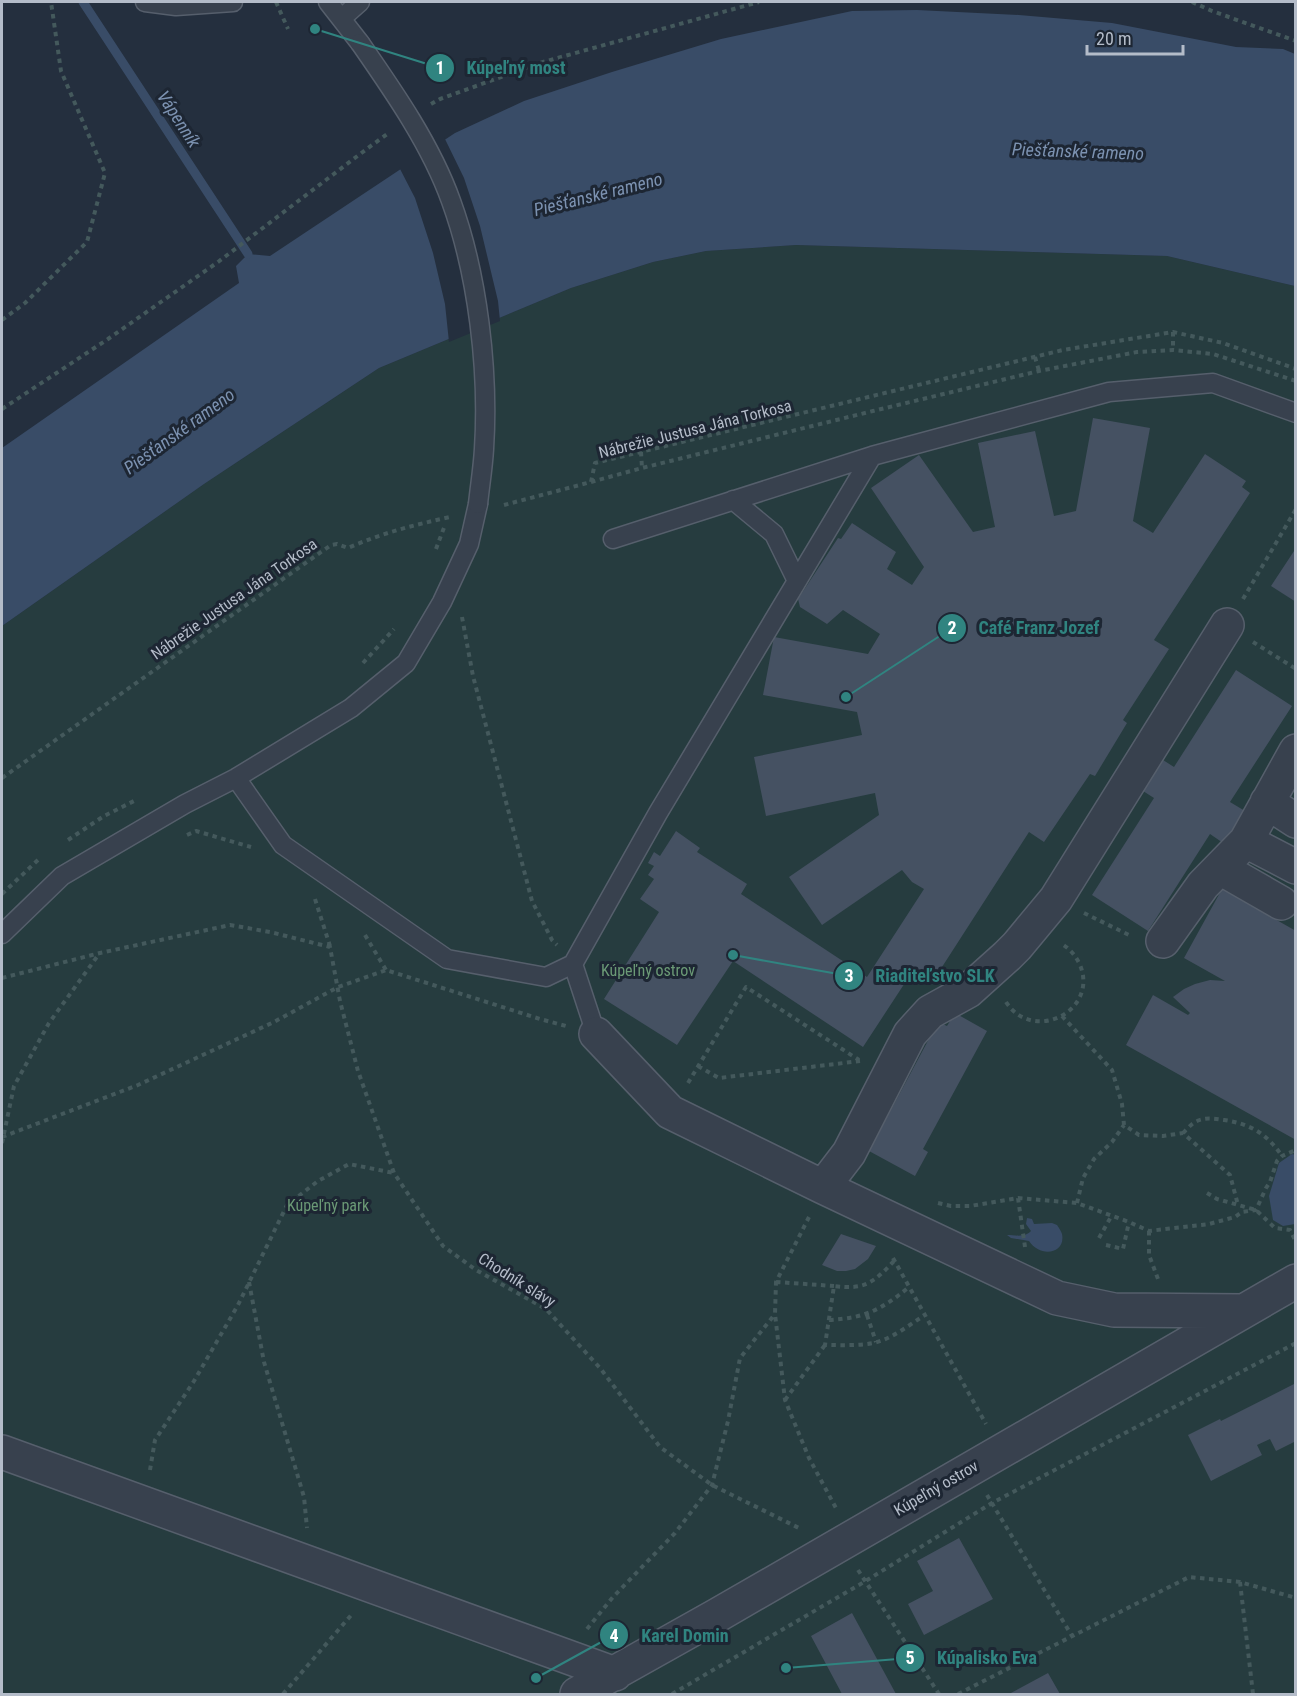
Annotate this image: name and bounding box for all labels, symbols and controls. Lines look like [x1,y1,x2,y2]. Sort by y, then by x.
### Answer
scale bar [1087,18,1183,56]
text: 20 m [1096,28,1131,49]
callout: Kúpeľný most [425,50,578,86]
text: 1 [435,57,445,78]
text: Kúpeľný most [466,57,566,78]
water label: Vápenník [153,87,206,152]
water label: Piešťanské rameno [1012,138,1144,164]
water label: Piešťanské rameno [531,168,665,220]
water label: Piešťanské rameno [119,384,239,478]
street label: Nábrežie Justusa Jána Torkosa [597,396,793,462]
street label: Nábrežie Justusa Jána Torkosa [147,534,321,664]
callout: Café Franz Jozef [937,610,1112,646]
text: 2 [947,617,957,638]
text: Café Franz Jozef [979,617,1100,638]
callout: Riaditeľstvo SLK [834,958,1007,994]
park label: Kúpeľný ostrov [601,961,695,980]
text: 3 [844,965,854,986]
text: Riaditeľstvo SLK [875,965,996,986]
park label: Kúpeľný park [287,1196,370,1215]
street label: Chodník slávy [475,1249,559,1311]
street label: Kúpeľný ostrov [890,1456,982,1520]
callout: Karel Domin [599,1617,741,1653]
text: 4 [609,1625,619,1646]
text: Karel Domin [641,1625,729,1646]
callout: Kúpalisko Eva [895,1640,1049,1676]
text: 5 [905,1647,915,1668]
text: Kúpalisko Eva [937,1647,1037,1668]

